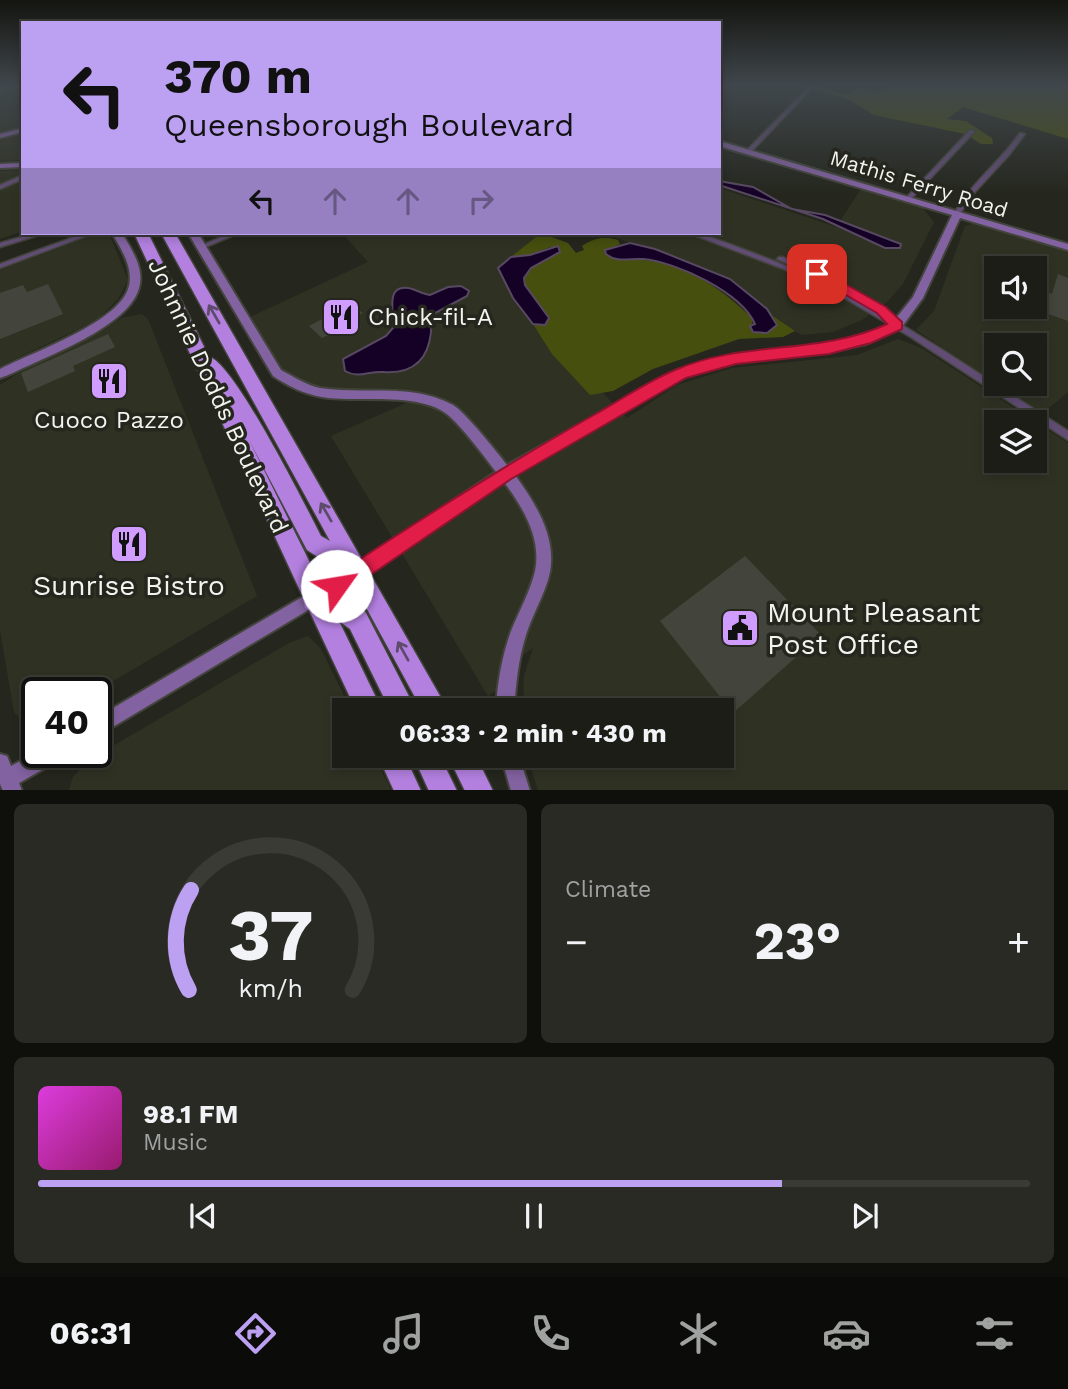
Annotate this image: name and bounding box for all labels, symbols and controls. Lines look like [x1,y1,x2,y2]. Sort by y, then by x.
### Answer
text: 370 m [164,47,312,105]
icon: left [49,49,140,140]
text: Queensborough Boulevard [164,106,574,144]
street label: Mathis Ferry Road [827,145,1011,222]
icon: left [243,182,281,220]
icon: ahead [316,182,354,220]
icon: ahead [389,182,427,220]
icon: right [462,182,500,220]
pin [787,244,847,304]
street label: Johnnie Dodds Boulevard [142,254,294,538]
icon: arrive [798,255,836,293]
map controls [984,256,1047,473]
button: sound [984,256,1047,319]
restaurant icon: Chick-fil-A [320,296,362,338]
place label: Chick-fil-A [368,303,493,331]
one-way arrow [207,304,220,325]
button: search [984,333,1047,396]
restaurant icon: Cuoco Pazzo [88,360,130,402]
place label: Cuoco Pazzo [34,406,184,434]
button: layers [984,410,1047,473]
one-way arrow [319,502,332,523]
restaurant icon: Sunrise Bistro [108,523,150,565]
position arrow [300,549,374,623]
place label: Sunrise Bistro [33,569,225,602]
place label: Mount Pleasant Post Office [767,596,981,661]
public building icon: Mount Pleasant Post Office [719,607,761,649]
one-way arrow [396,641,410,661]
speed limit sign: 40 [21,677,112,768]
text: 06:33 · 2 min · 430 m [399,718,667,748]
text: Climate [565,876,651,903]
text: 37 [228,892,313,978]
text: 23° [754,911,841,972]
text: − [565,920,588,964]
text: + [1007,920,1030,964]
text: km/h [238,973,303,1002]
text: 98.1 FM [143,1099,238,1129]
text: Music [143,1129,208,1156]
icon: previous [184,1197,222,1235]
icon: pause [515,1197,553,1235]
icon: next [846,1197,884,1235]
icon: directions [231,1309,280,1358]
icon: music [379,1309,428,1358]
icon: phone [526,1309,575,1358]
icon: climate [674,1309,723,1358]
icon: car [822,1309,871,1358]
icon: filters [970,1309,1019,1358]
text: 06:31 [49,1314,132,1352]

